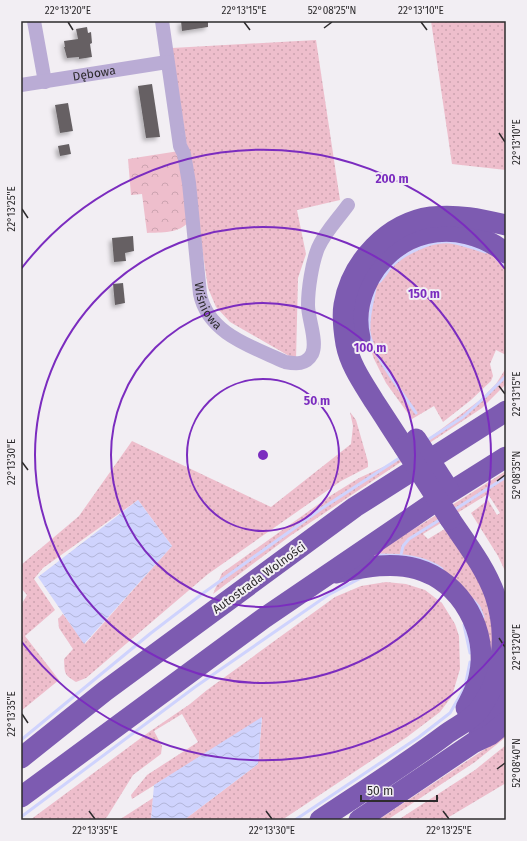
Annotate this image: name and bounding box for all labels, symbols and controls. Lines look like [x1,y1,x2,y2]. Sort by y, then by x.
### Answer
text: 22°13'20"E [45,5,91,17]
text: 22°13'15"E [221,5,267,17]
text: 52°08'25"N [308,5,356,17]
text: 22°13'10"E [398,5,444,17]
street label: Dębowa [72,63,117,84]
text: 22°13'10"E [511,119,523,165]
text: 200 m [375,172,409,186]
text: 22°13'25"E [6,186,18,232]
street label: Wiśniowa [192,281,225,332]
text: 150 m [408,287,440,301]
text: 100 m [354,341,386,355]
text: 22°13'15"E [511,371,523,417]
text: 50 m [304,394,330,408]
text: 22°13'30"E [6,439,18,485]
centre of rings [256,448,270,462]
text: 52°08'35"N [511,451,523,499]
street label: Autostrada Wolności [210,540,308,616]
text: 22°13'20"E [511,624,523,670]
text: 22°13'35"E [6,691,18,737]
text: 52°08'40"N [511,738,523,788]
scale bar [361,777,437,803]
text: 50 m [367,784,393,798]
text: 22°13'35"E [72,825,118,837]
text: 22°13'30"E [249,825,295,837]
text: 22°13'25"E [426,825,472,837]

